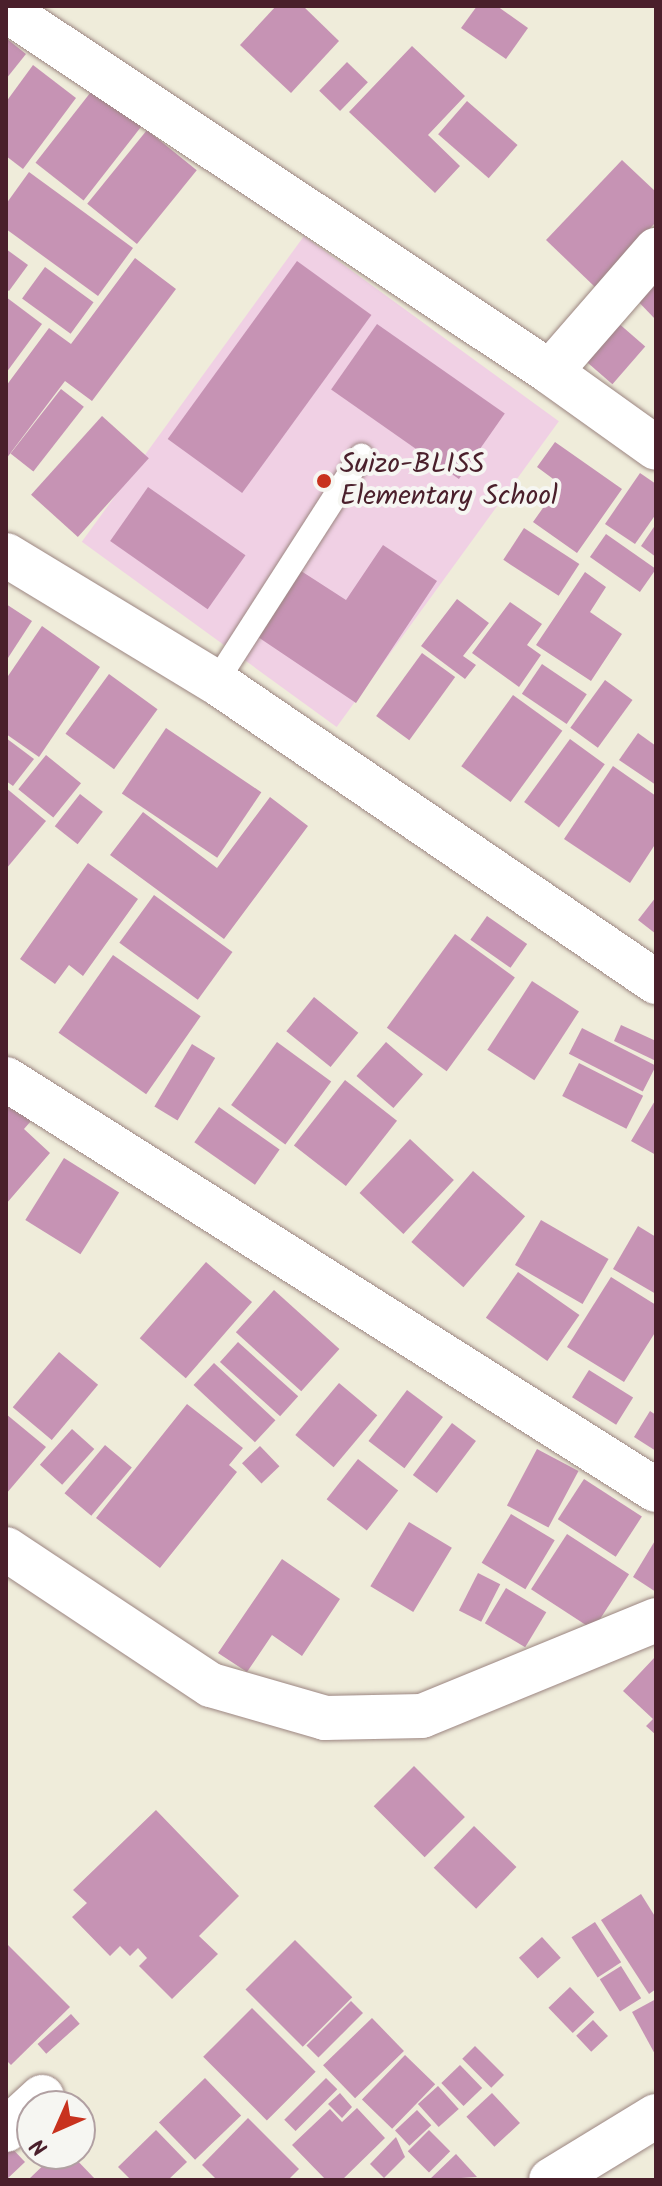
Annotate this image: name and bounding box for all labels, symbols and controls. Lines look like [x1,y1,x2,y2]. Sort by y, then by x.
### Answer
place label: Suizo-BLISS Elementary School [340,448,558,514]
marker: Suizo-BLISS Elementary School [315,472,333,490]
north arrow [16,2090,96,2170]
text: N [23,2129,57,2163]

